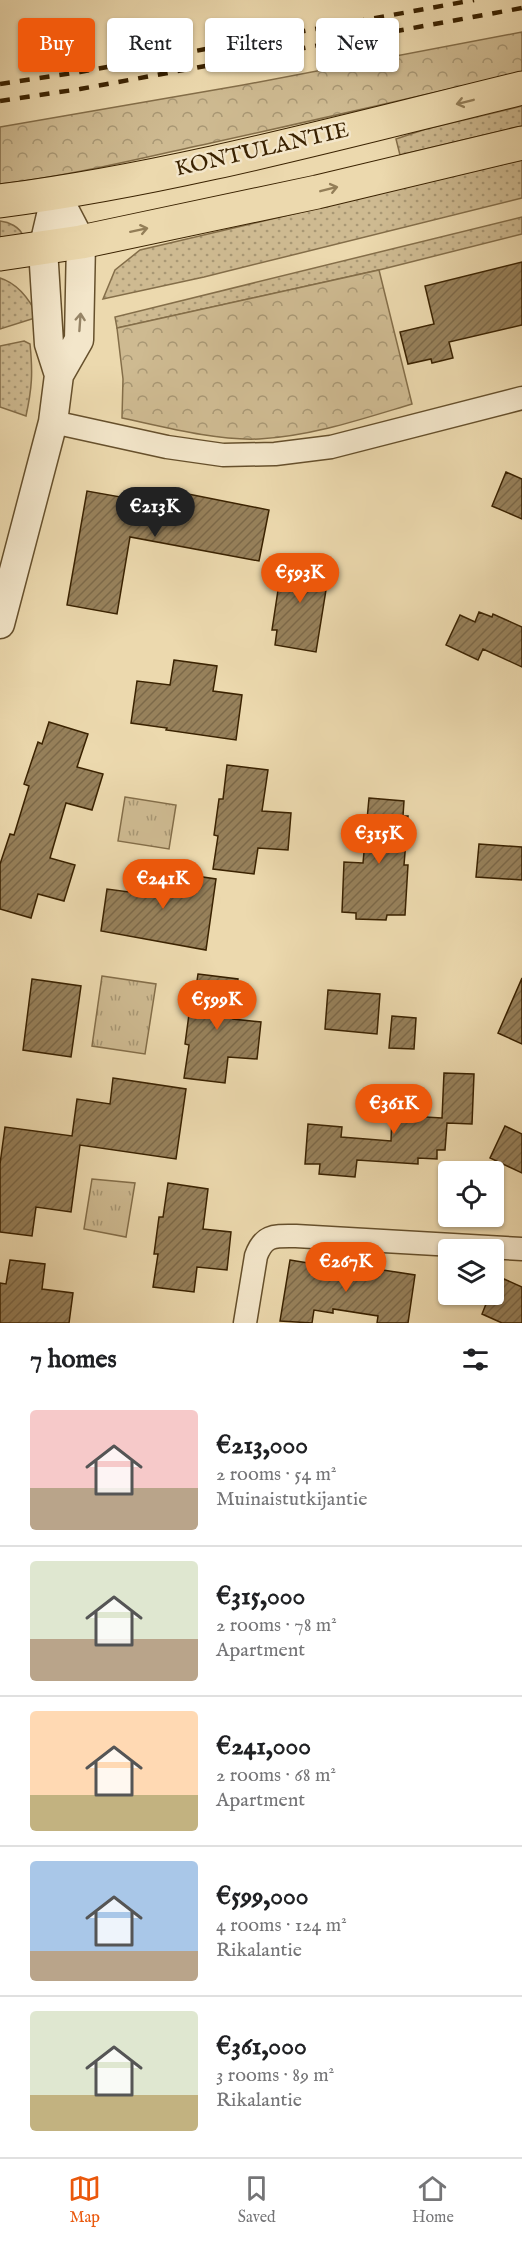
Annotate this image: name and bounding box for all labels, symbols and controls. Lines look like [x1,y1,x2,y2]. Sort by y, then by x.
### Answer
chip: Buy [18,18,95,72]
chip: Rent [107,18,193,72]
chip: Filters [205,18,304,72]
chip: New [316,18,399,72]
one-way arrow [456,96,475,108]
street label: KONTULANTIE [172,116,352,184]
one-way arrow [320,183,339,195]
one-way arrow [128,224,148,235]
one-way arrow [75,312,86,332]
pin: €213K [113,487,197,538]
text: €213K [130,494,180,519]
pin: €593K [258,553,342,604]
text: €593K [275,560,325,585]
pin: €315K [337,814,421,865]
text: €315K [355,821,403,846]
pin: €241K [121,859,205,910]
text: €241K [137,866,189,891]
pin: €599K [175,980,259,1031]
text: €599K [192,987,242,1012]
pin: €361K [352,1084,436,1135]
text: €361K [369,1091,419,1116]
map controls [438,1161,504,1305]
button: locate [438,1161,504,1227]
button: layers [438,1239,504,1305]
pin: €267K [304,1242,388,1293]
text: €267K [319,1249,373,1274]
text: 7 homes [30,1343,117,1376]
icon: filters [459,1343,492,1376]
text: €213,000 [216,1429,308,1462]
icon: home [78,1434,150,1506]
text: 2 rooms · 54 m² [216,1462,337,1487]
text: Muinaistutkijantie [216,1487,367,1512]
text: €315,000 [216,1580,305,1613]
icon: home [78,1585,150,1657]
text: 2 rooms · 78 m² [216,1613,337,1638]
text: Apartment [216,1638,305,1663]
text: €241,000 [216,1730,311,1763]
icon: home [78,1735,150,1807]
text: 2 rooms · 68 m² [216,1763,336,1788]
text: Apartment [216,1788,305,1813]
text: €599,000 [216,1880,309,1913]
icon: home [78,1885,150,1957]
text: 4 rooms · 124 m² [216,1913,347,1938]
text: Rikalantie [216,1938,302,1963]
text: €361,000 [216,2030,307,2063]
icon: home [78,2035,150,2107]
text: 3 rooms · 89 m² [216,2063,334,2088]
text: Rikalantie [216,2088,302,2113]
tab: Map [68,2172,101,2228]
tab: Saved [238,2172,276,2228]
tab: Home [412,2172,454,2228]

